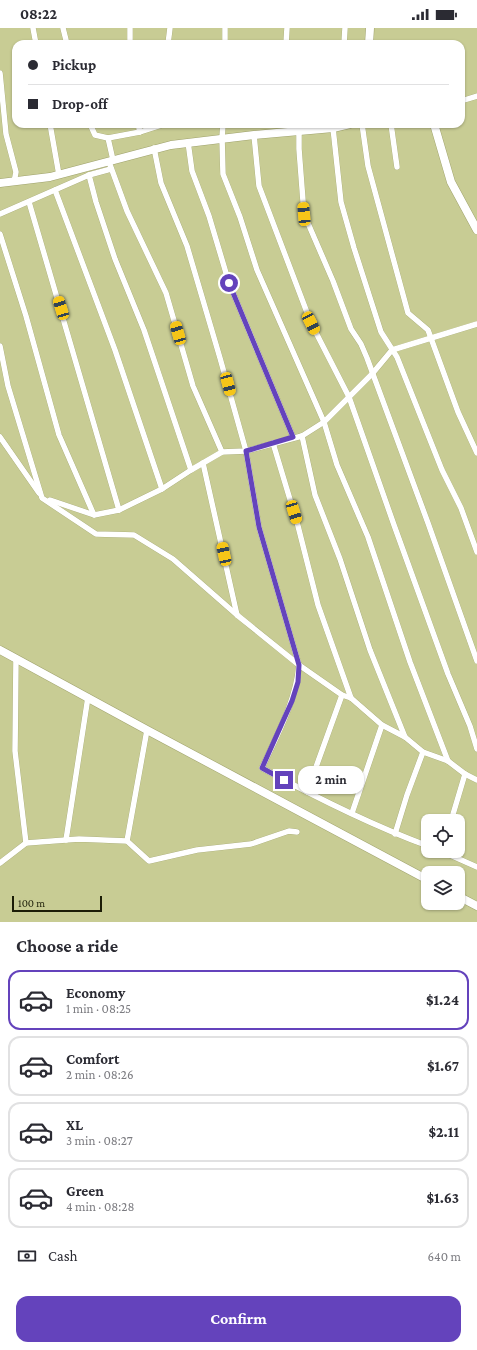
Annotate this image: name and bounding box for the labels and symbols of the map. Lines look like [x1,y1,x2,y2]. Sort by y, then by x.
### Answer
car [297,202,311,226]
route start [220,274,238,292]
car [52,295,70,321]
car [300,310,322,336]
car [169,320,187,346]
car [219,371,237,397]
car [285,499,303,525]
car [216,541,232,567]
callout: 2 min [298,766,364,794]
route end [275,771,293,789]
scale bar [12,894,102,913]

